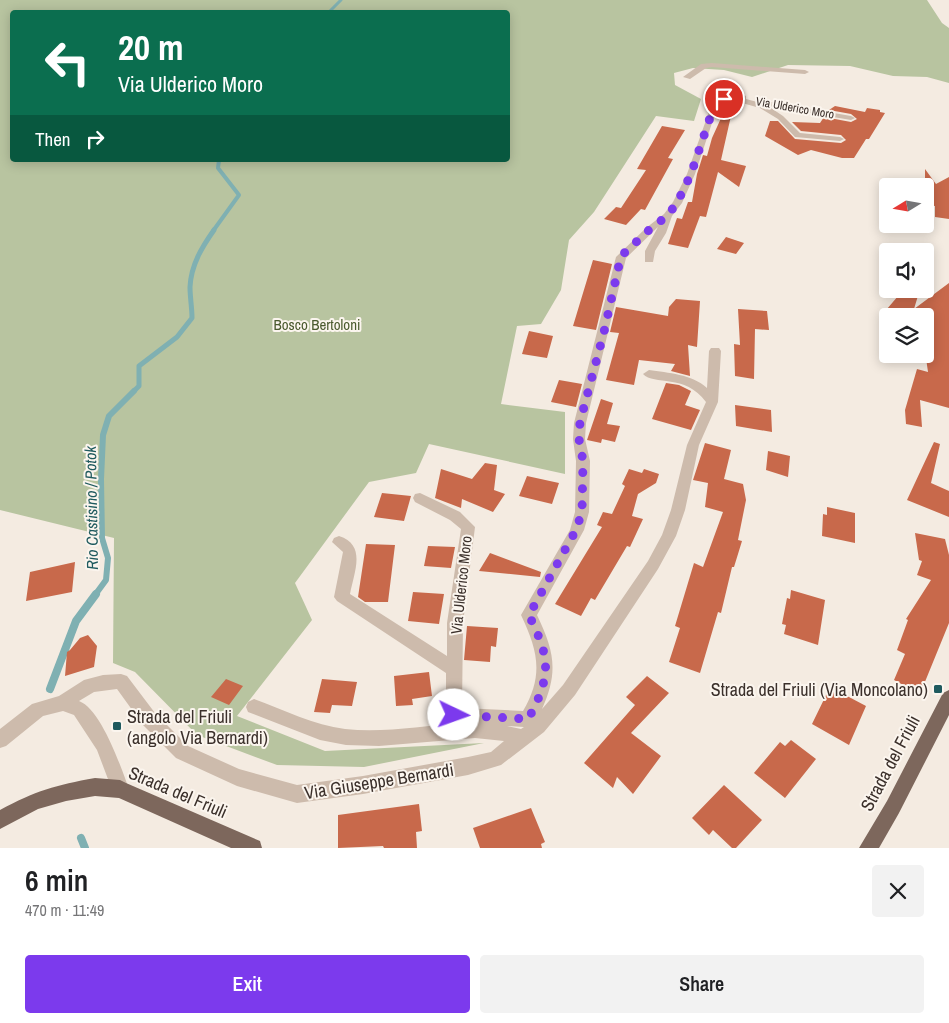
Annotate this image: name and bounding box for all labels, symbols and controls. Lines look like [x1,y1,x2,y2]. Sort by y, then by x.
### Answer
text: 20 m [118,24,183,71]
icon: left [35,30,100,95]
text: Via Ulderico Moro [118,69,263,99]
pin [703,78,745,120]
icon: arrive [710,85,738,113]
street label: Via Ulderico Moro [755,93,835,123]
icon: right [81,125,109,153]
text: Then [35,126,71,152]
north arrow [879,178,934,232]
map controls [879,178,934,363]
button: sound [879,243,934,298]
button: layers [879,308,934,363]
park label: Bosco Bertoloni [274,314,360,335]
water label: Rio Castisino / Potok [79,445,103,570]
street label: Via Ulderico Moro [445,535,477,635]
place label: Strada del Friuli (Via Moncolano) [711,677,928,702]
marker: Strada del Friuli (Via Moncolano) [932,683,944,695]
position arrow [427,688,479,740]
place label: Strada del Friuli (angolo Via Bernardi) [127,704,268,750]
street label: Strada del Friuli [854,711,926,815]
marker: Strada del Friuli (angolo Via Bernardi) [111,720,123,732]
street label: Via Giuseppe Bernardi [303,757,455,805]
street label: Strada del Friuli [125,760,231,824]
text: 6 min [25,860,88,900]
button: close [872,865,924,917]
text: 470 m · 11:49 [25,899,104,921]
button: Exit [25,955,470,1013]
button: Share [480,955,924,1013]

